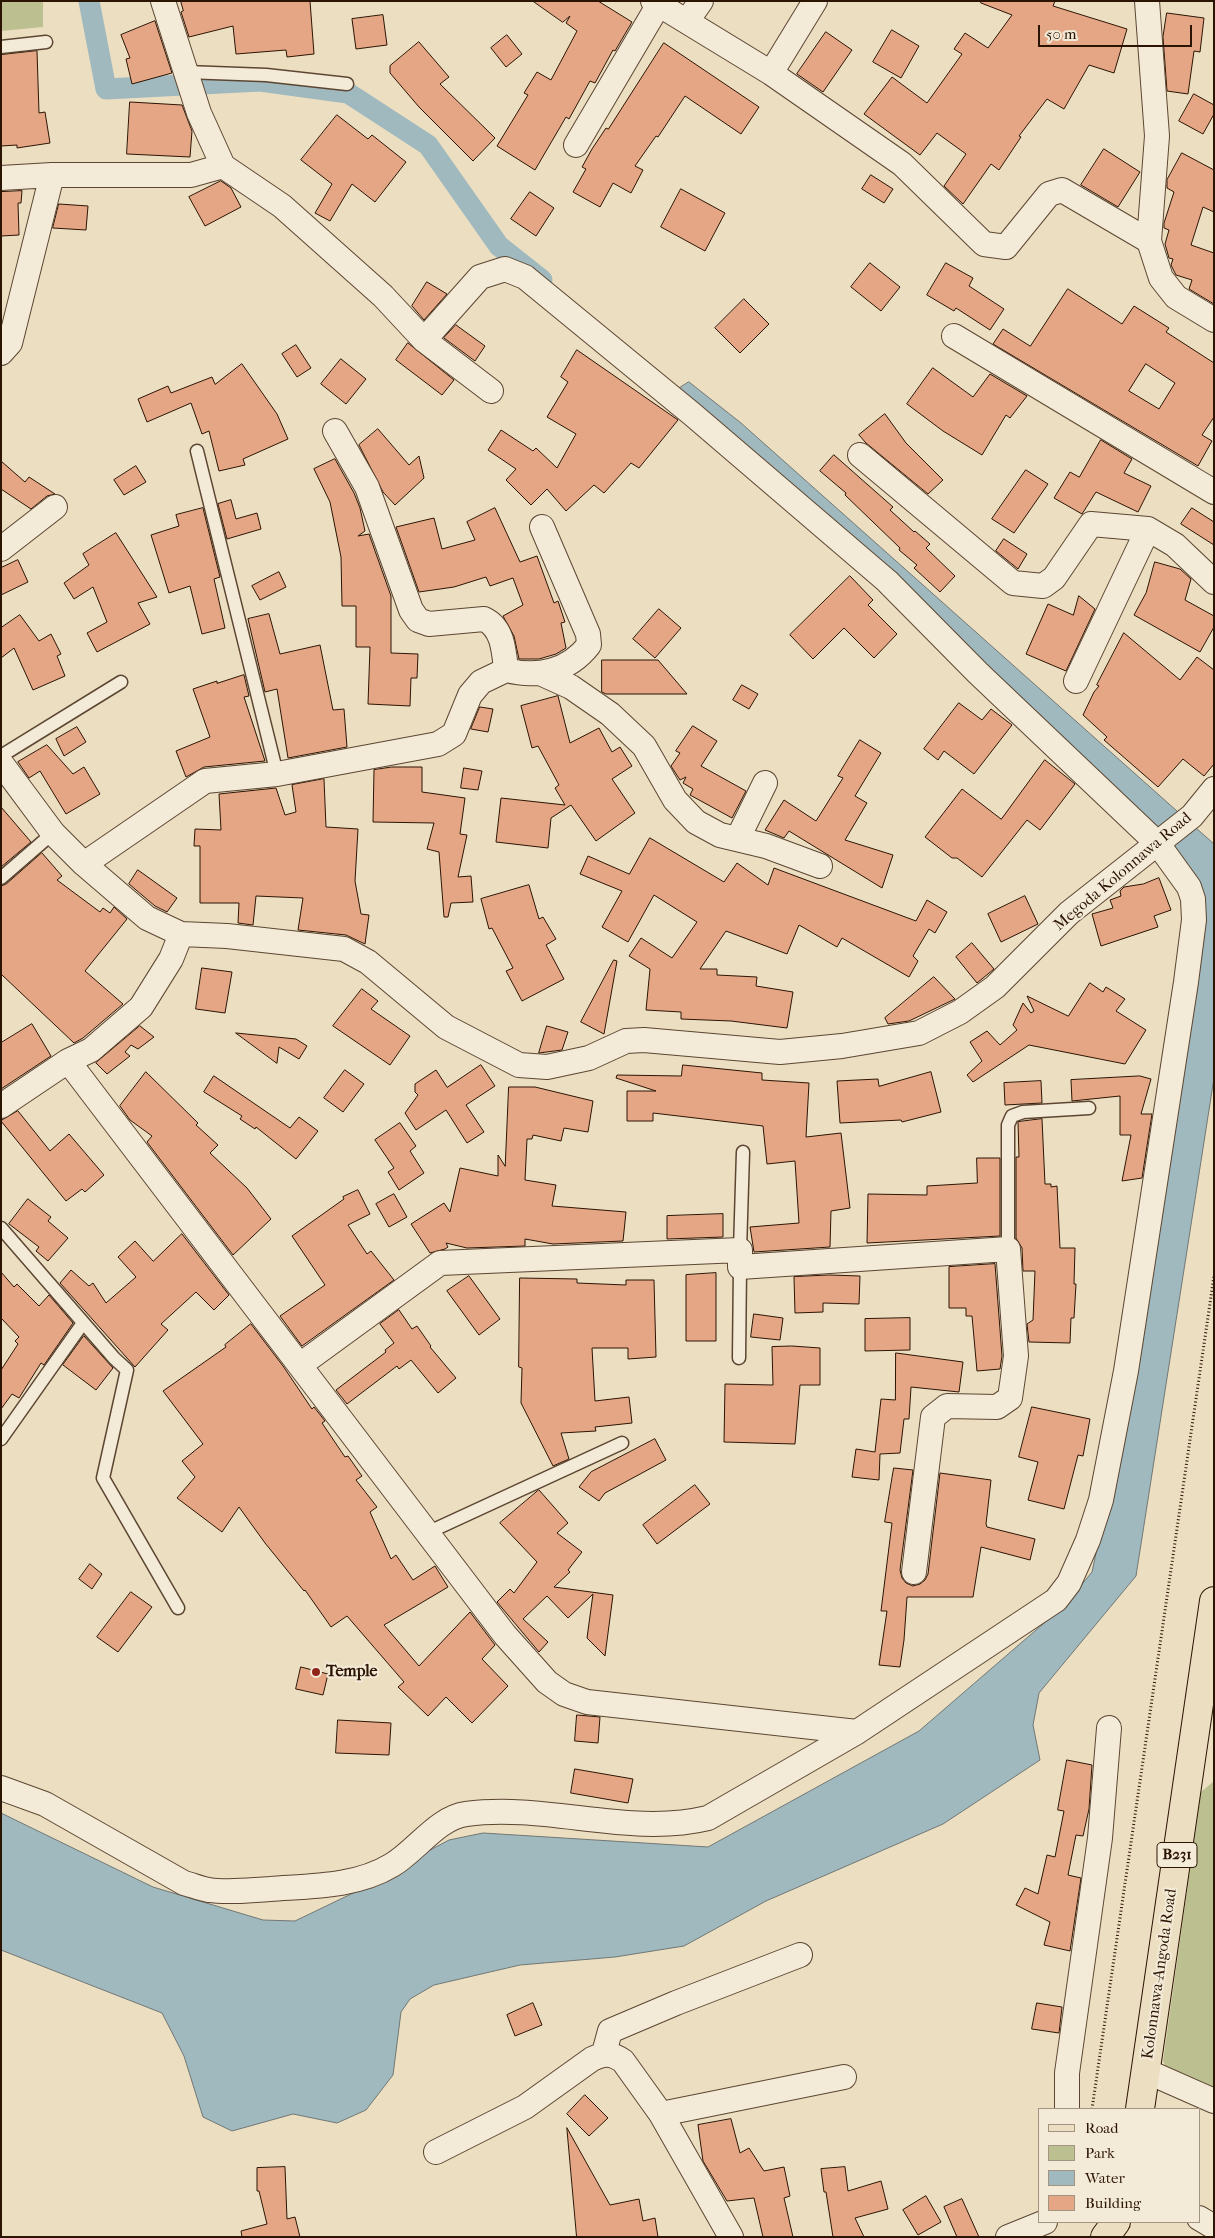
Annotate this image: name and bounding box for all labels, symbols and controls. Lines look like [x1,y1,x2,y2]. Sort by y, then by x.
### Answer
scale bar [1040,15,1194,47]
text: 50 m [1046,25,1076,43]
street label: Megoda Kolonnawa Road [1050,809,1196,935]
place label: Temple [326,1662,377,1682]
marker: Temple [310,1666,322,1678]
road number: B231 [1157,1842,1197,1868]
street label: Kolonnawa-Angoda Road [1139,1887,1181,2061]
legend [1038,2108,1200,2223]
text: Road [1085,2119,1118,2137]
text: Park [1085,2144,1115,2162]
text: Water [1085,2169,1125,2187]
text: Building [1085,2194,1141,2212]

